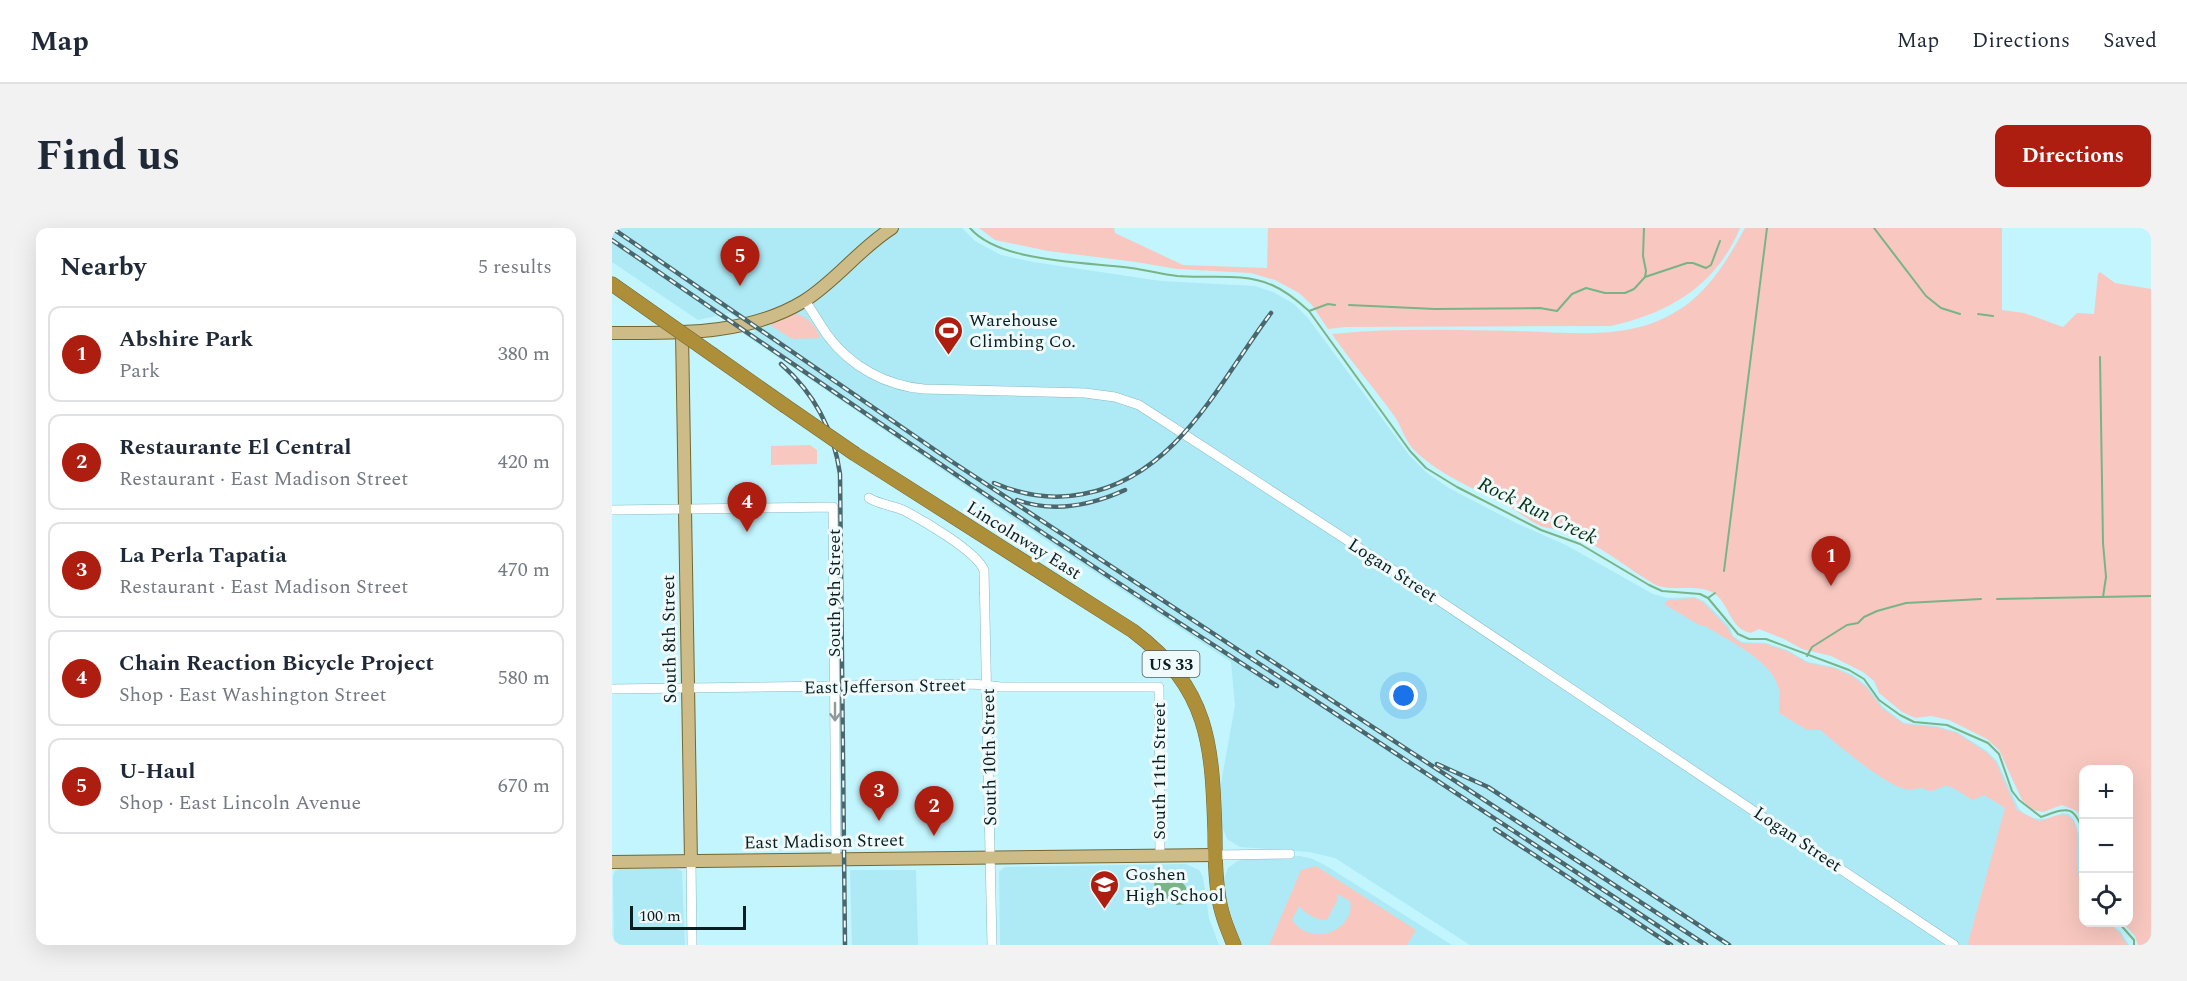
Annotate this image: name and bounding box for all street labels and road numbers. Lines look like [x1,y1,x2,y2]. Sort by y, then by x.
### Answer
street label: Lincolnway East [961,494,1087,587]
street label: South 9th Street [821,529,848,657]
street label: Logan Street [1343,531,1443,609]
street label: South 8th Street [655,574,684,704]
road number: US 33 [1142,651,1200,677]
street label: East Jefferson Street [804,672,966,701]
street label: South 10th Street [975,688,1004,826]
street label: South 11th Street [1146,702,1173,840]
street label: Logan Street [1748,800,1847,879]
street label: East Madison Street [744,827,904,856]

